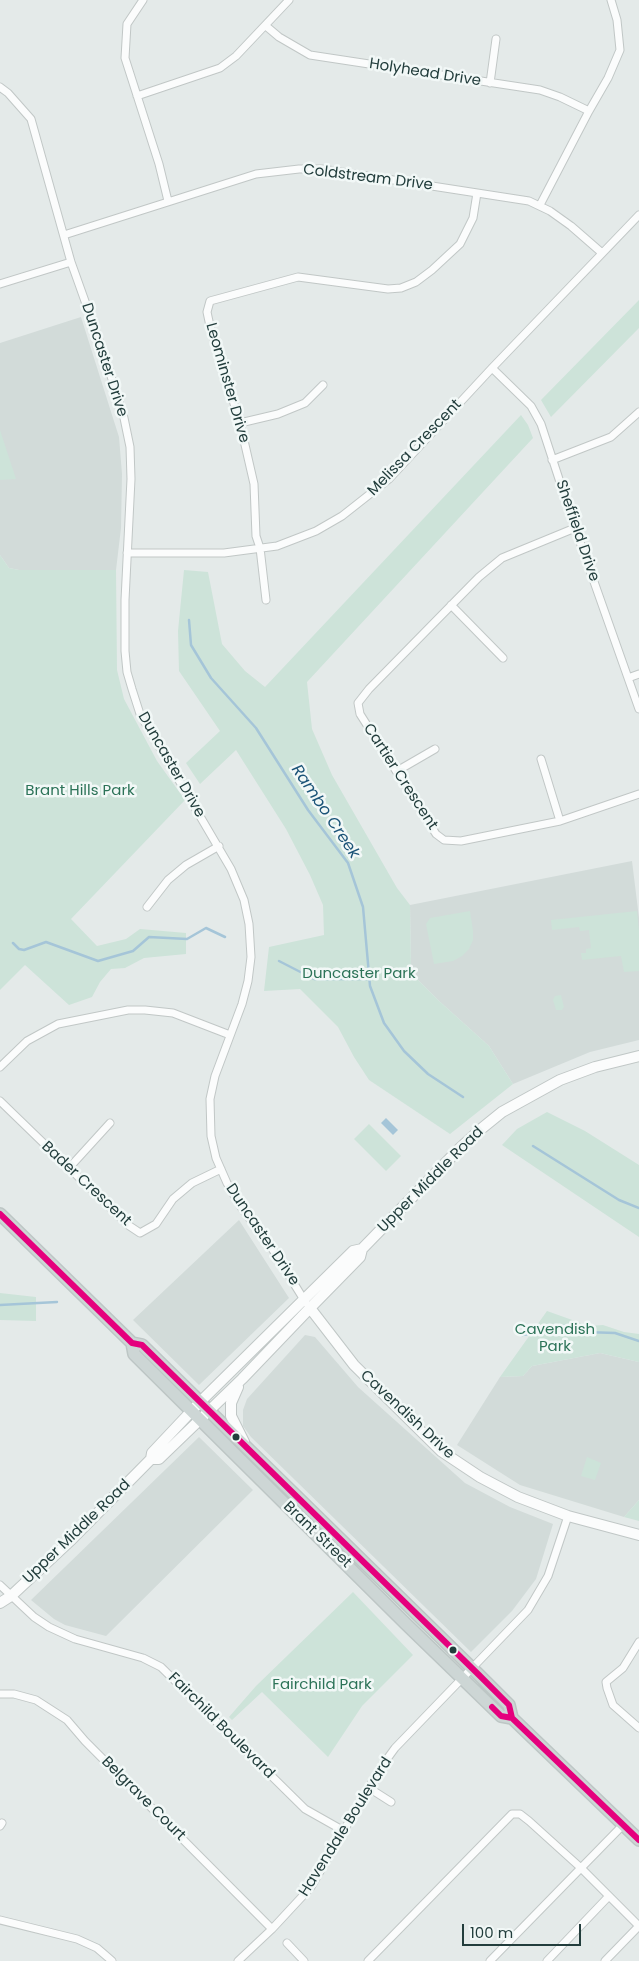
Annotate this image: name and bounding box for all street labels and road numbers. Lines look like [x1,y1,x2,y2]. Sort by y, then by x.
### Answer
street label: Holyhead Drive [368,55,482,91]
street label: Coldstream Drive [302,161,434,195]
street label: Duncaster Drive [77,301,131,419]
street label: Leominster Drive [201,321,253,445]
street label: Melissa Crescent [364,396,466,500]
street label: Sheffield Drive [551,478,603,584]
street label: Duncaster Drive [133,709,209,821]
street label: Cartier Crescent [359,720,441,834]
street label: Upper Middle Road [374,1123,488,1237]
street label: Bader Crescent [37,1138,135,1230]
street label: Duncaster Drive [221,1181,303,1289]
street label: Cavendish Drive [356,1367,458,1463]
street label: Upper Middle Road [20,1476,134,1588]
street label: Brant Street [279,1498,355,1572]
street label: Fairchild Boulevard [164,1669,278,1783]
street label: Belgrave Court [97,1753,189,1845]
street label: Havendale Boulevard [296,1754,396,1900]

